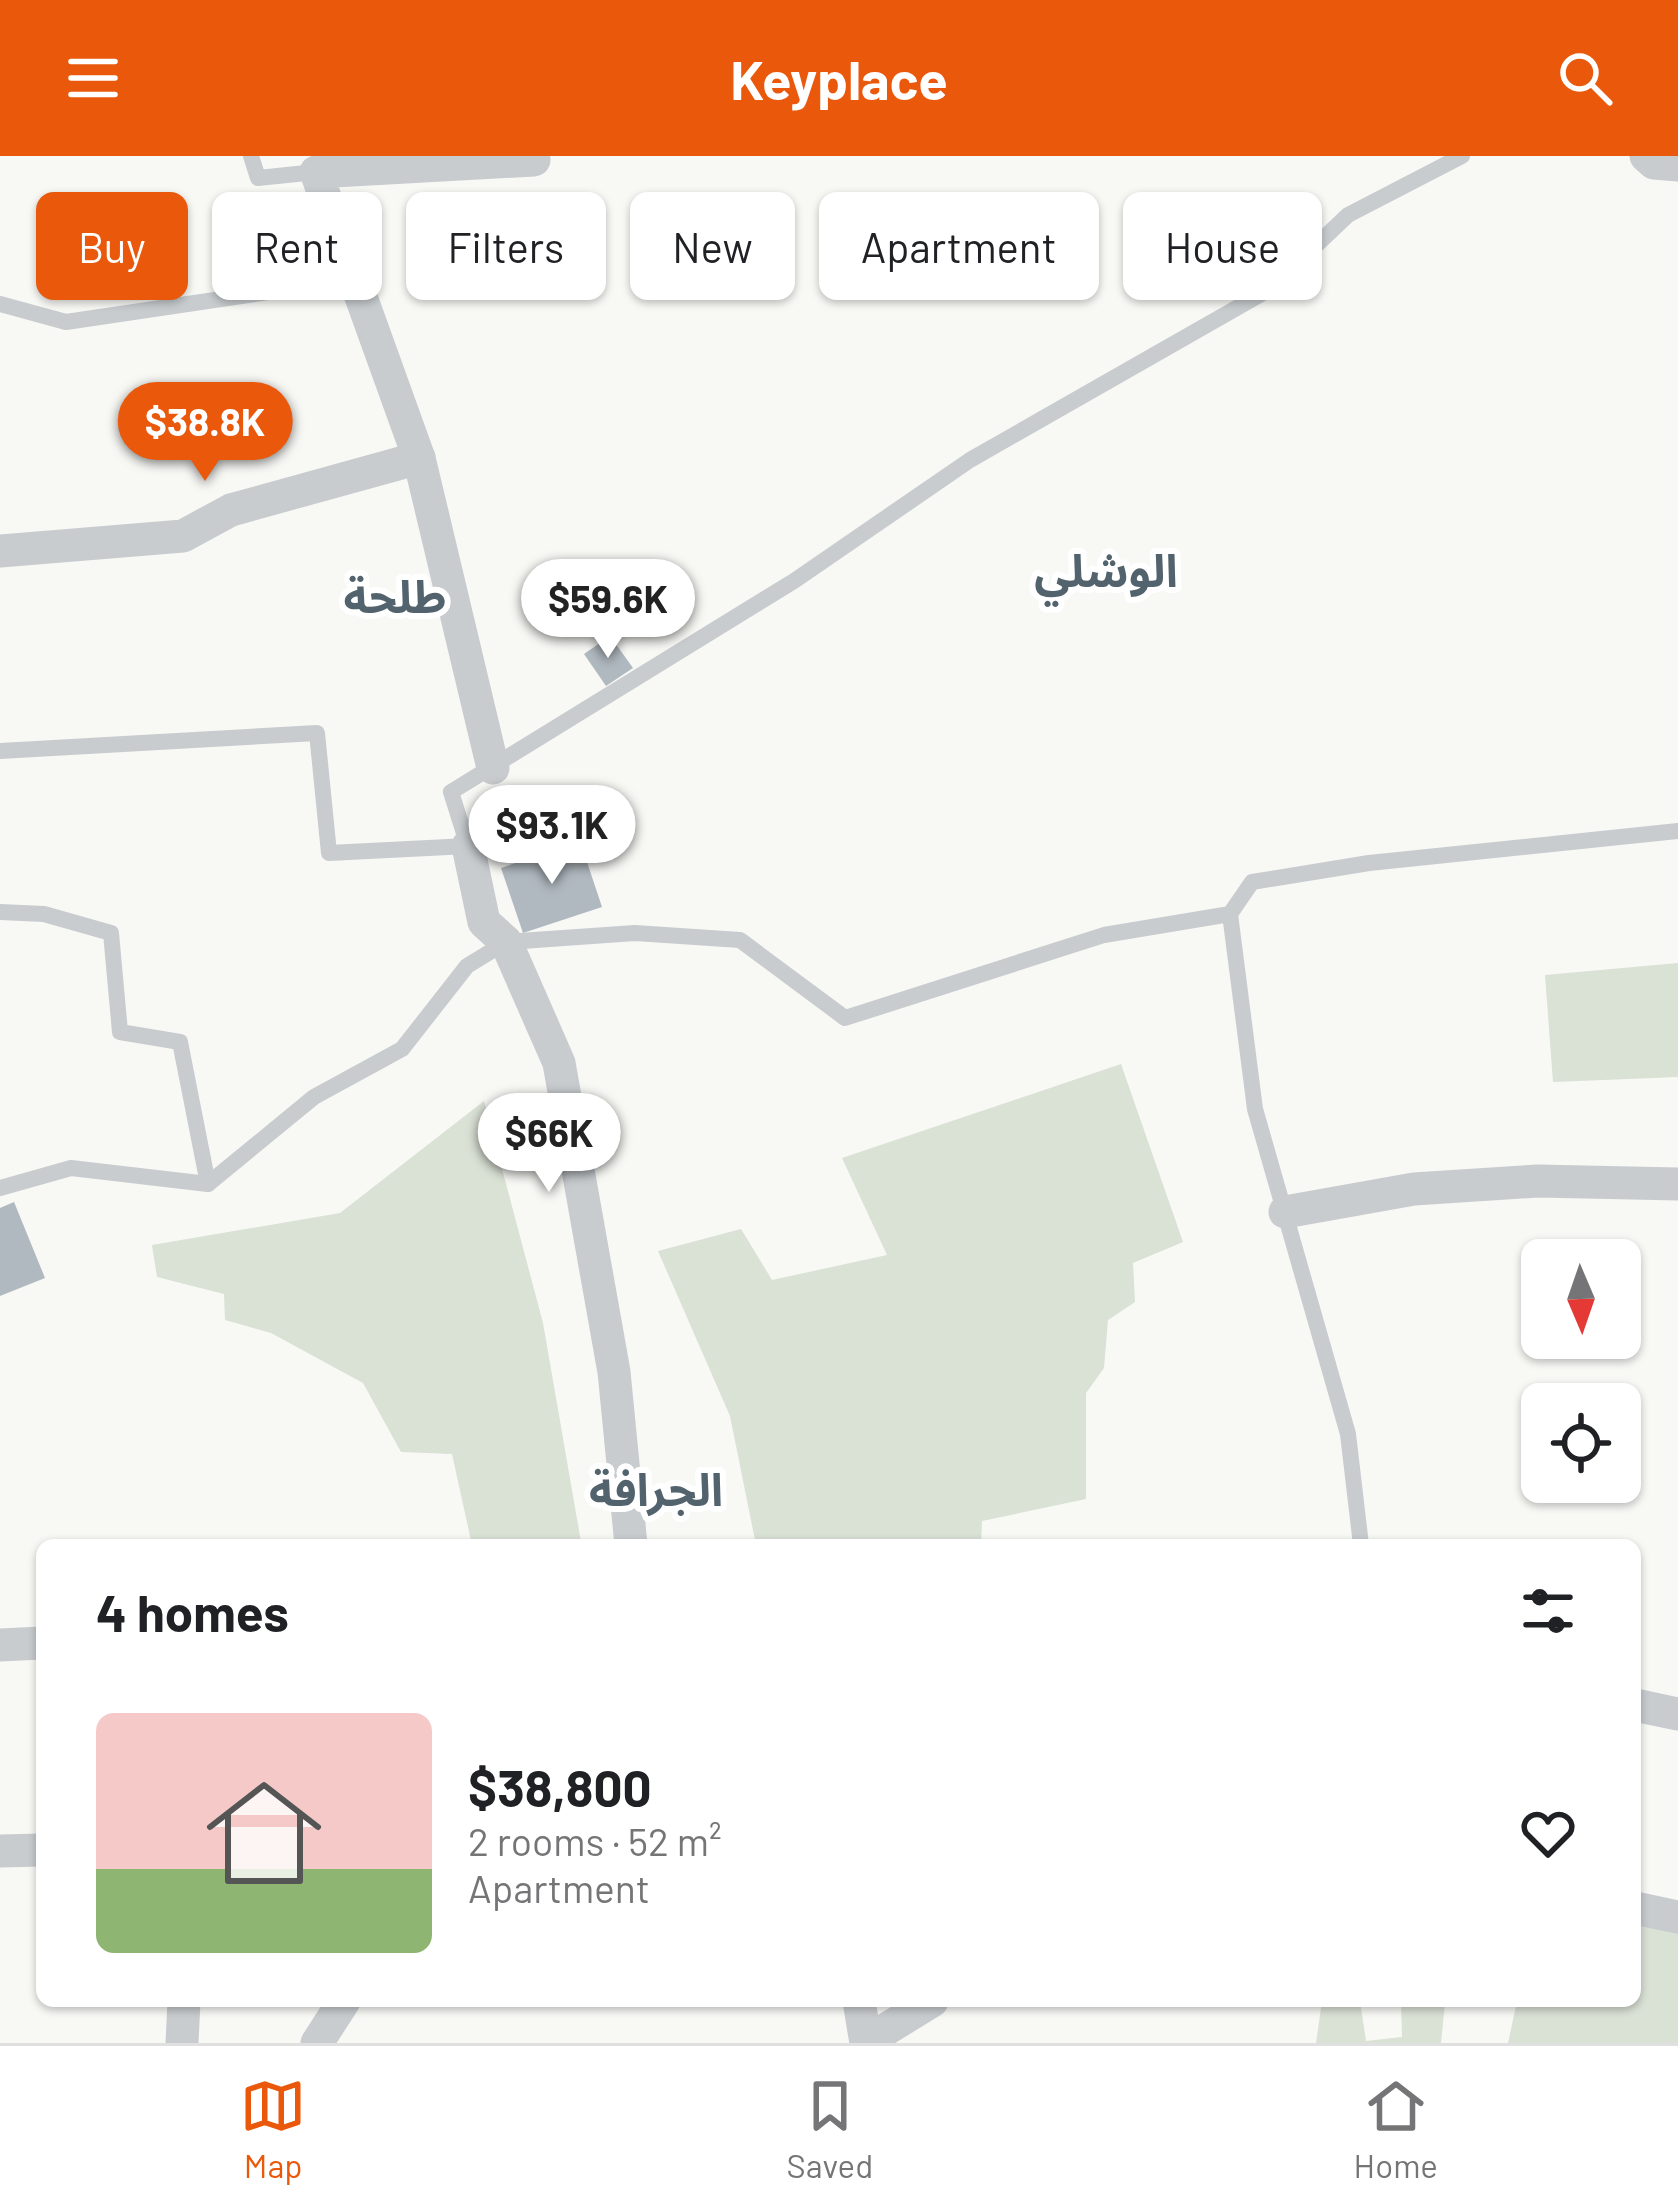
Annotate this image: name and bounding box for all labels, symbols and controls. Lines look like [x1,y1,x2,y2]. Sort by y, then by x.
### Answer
icon: menu [60,45,126,111]
icon: search [1552,45,1618,111]
text: Keyplace [730,46,948,111]
chip: Buy [36,192,188,300]
chip: Rent [212,192,382,300]
chip: Filters [406,192,606,300]
chip: New [630,192,795,300]
chip: Apartment [819,192,1099,300]
chip: House [1123,192,1322,300]
pin: $38.8K [107,382,303,484]
text: $38.8K [145,397,265,444]
district label: الوشلي [1034,542,1178,607]
pin: $59.6K [510,559,706,661]
district label: طلحة [343,568,447,622]
text: $59.6K [548,574,668,621]
pin: $93.1K [454,785,650,887]
text: $93.1K [496,800,608,847]
pin: $66K [478,1093,620,1195]
text: $66K [505,1108,593,1155]
north arrow [1521,1239,1641,1359]
map controls [1521,1239,1641,1503]
button: locate [1521,1383,1641,1503]
district label: الجرافة [589,1461,723,1517]
icon: filters [1515,1578,1581,1644]
text: 4 homes [96,1581,289,1642]
text: $38,800 [468,1756,652,1817]
icon: home [192,1761,336,1905]
icon: heart [1515,1800,1581,1866]
text: 2 rooms · 52 m² [468,1817,722,1864]
text: Apartment [468,1864,650,1911]
tab: Map [240,2073,306,2185]
tab: Saved [787,2073,873,2185]
tab: Home [1354,2073,1438,2185]

